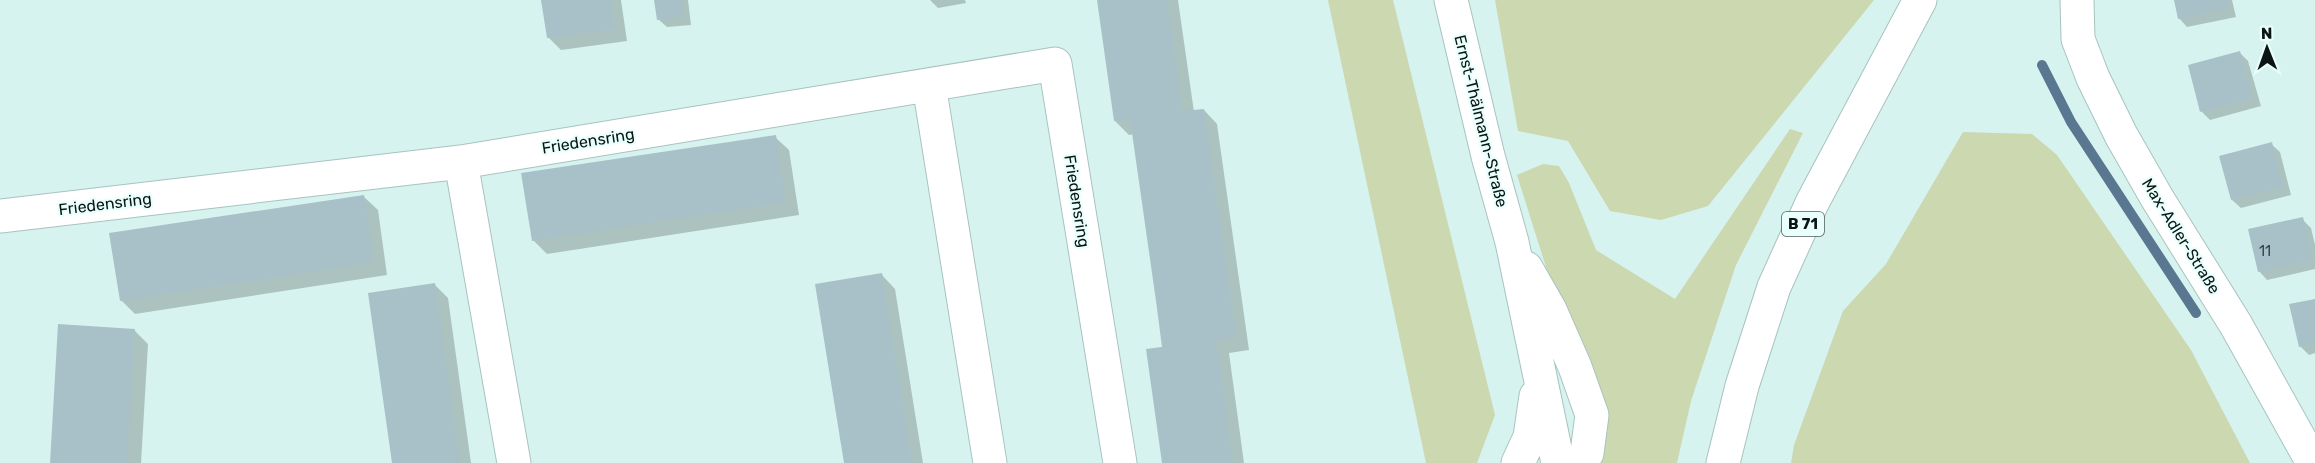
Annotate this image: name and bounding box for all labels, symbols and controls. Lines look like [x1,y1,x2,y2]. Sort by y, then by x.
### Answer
north arrow [2237,18,2297,78]
text: N [2261,24,2273,43]
street label: Ernst-Thälmann-Straße [1450,33,1512,209]
street label: Friedensring [540,124,636,158]
street label: Friedensring [1060,153,1094,249]
street label: Max-Adler-Straße [2138,175,2224,297]
street label: Friedensring [57,189,153,219]
road number: B 71 [1782,212,1824,236]
house number: 11 [2259,243,2271,260]

